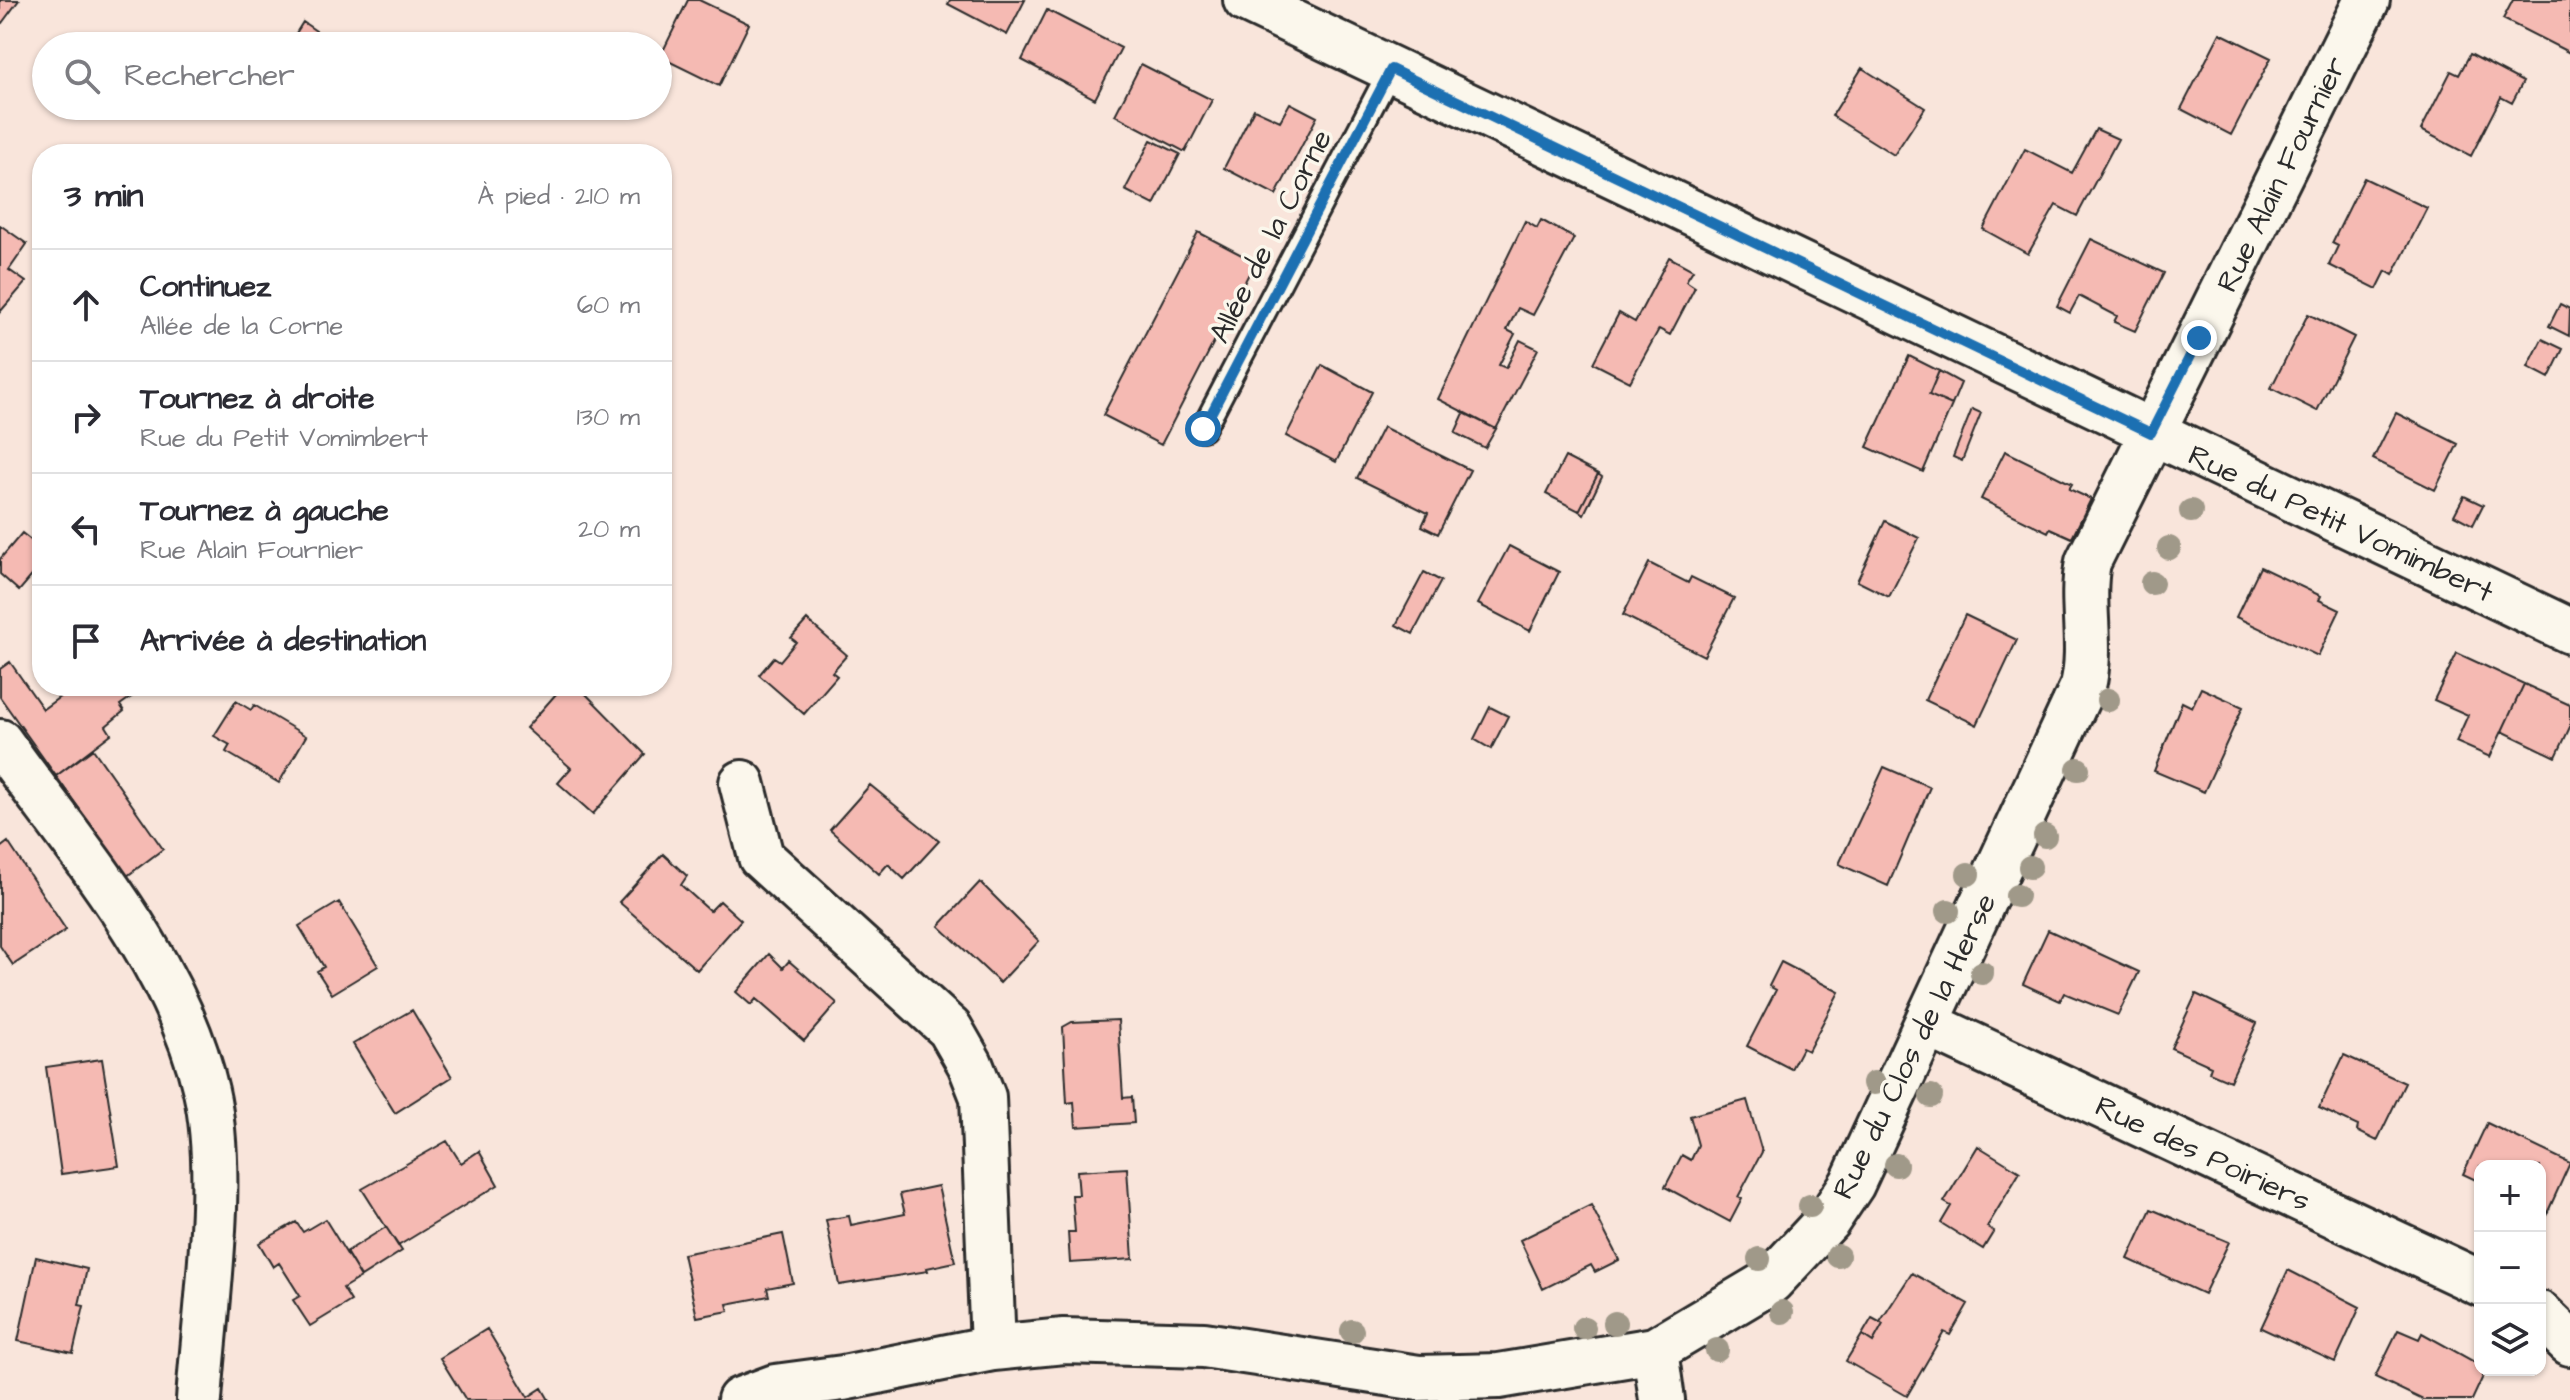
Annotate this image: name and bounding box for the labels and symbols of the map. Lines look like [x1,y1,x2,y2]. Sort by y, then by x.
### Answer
street label: Rue Alain Fournier [2207,50,2357,299]
street label: Allée de la Corne [1199,122,1343,351]
route end [2181,320,2217,356]
route start [1185,411,1221,447]
street label: Rue du Petit Vomimbert [2181,435,2500,613]
street label: Rue du Clos de la Herse [1823,887,2007,1206]
street label: Rue des Poiriers [2088,1086,2317,1222]

